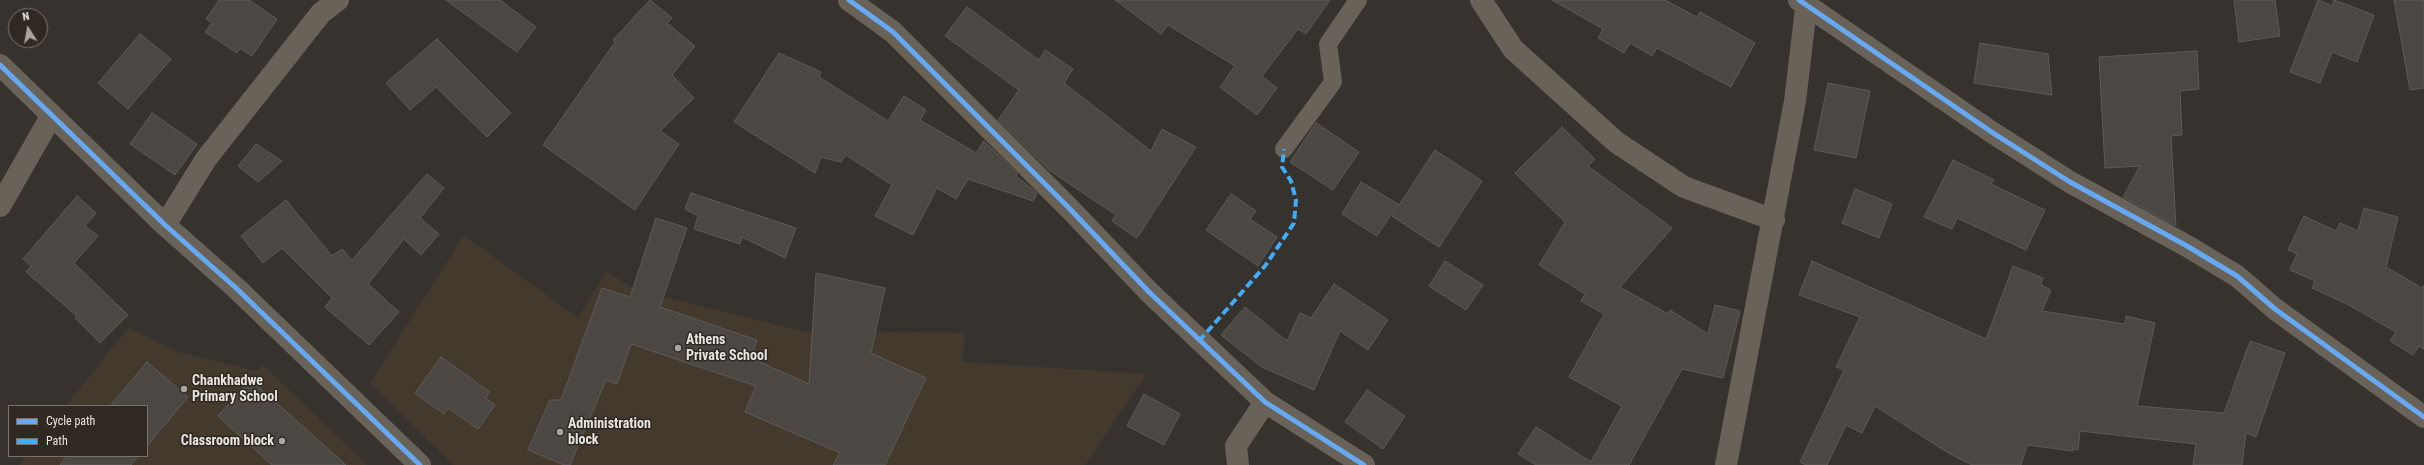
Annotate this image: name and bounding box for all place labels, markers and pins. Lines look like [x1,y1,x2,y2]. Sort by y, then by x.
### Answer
place label: Athens Private School [686,332,767,364]
marker: Athens Private School [673,343,683,353]
place label: Chankhadwe Primary School [192,373,278,406]
marker: Chankhadwe Primary School [179,384,189,394]
place label: Administration block [568,416,651,448]
marker: Administration block [555,427,565,437]
place label: Classroom block [181,433,274,449]
marker: Classroom block [277,436,287,446]

